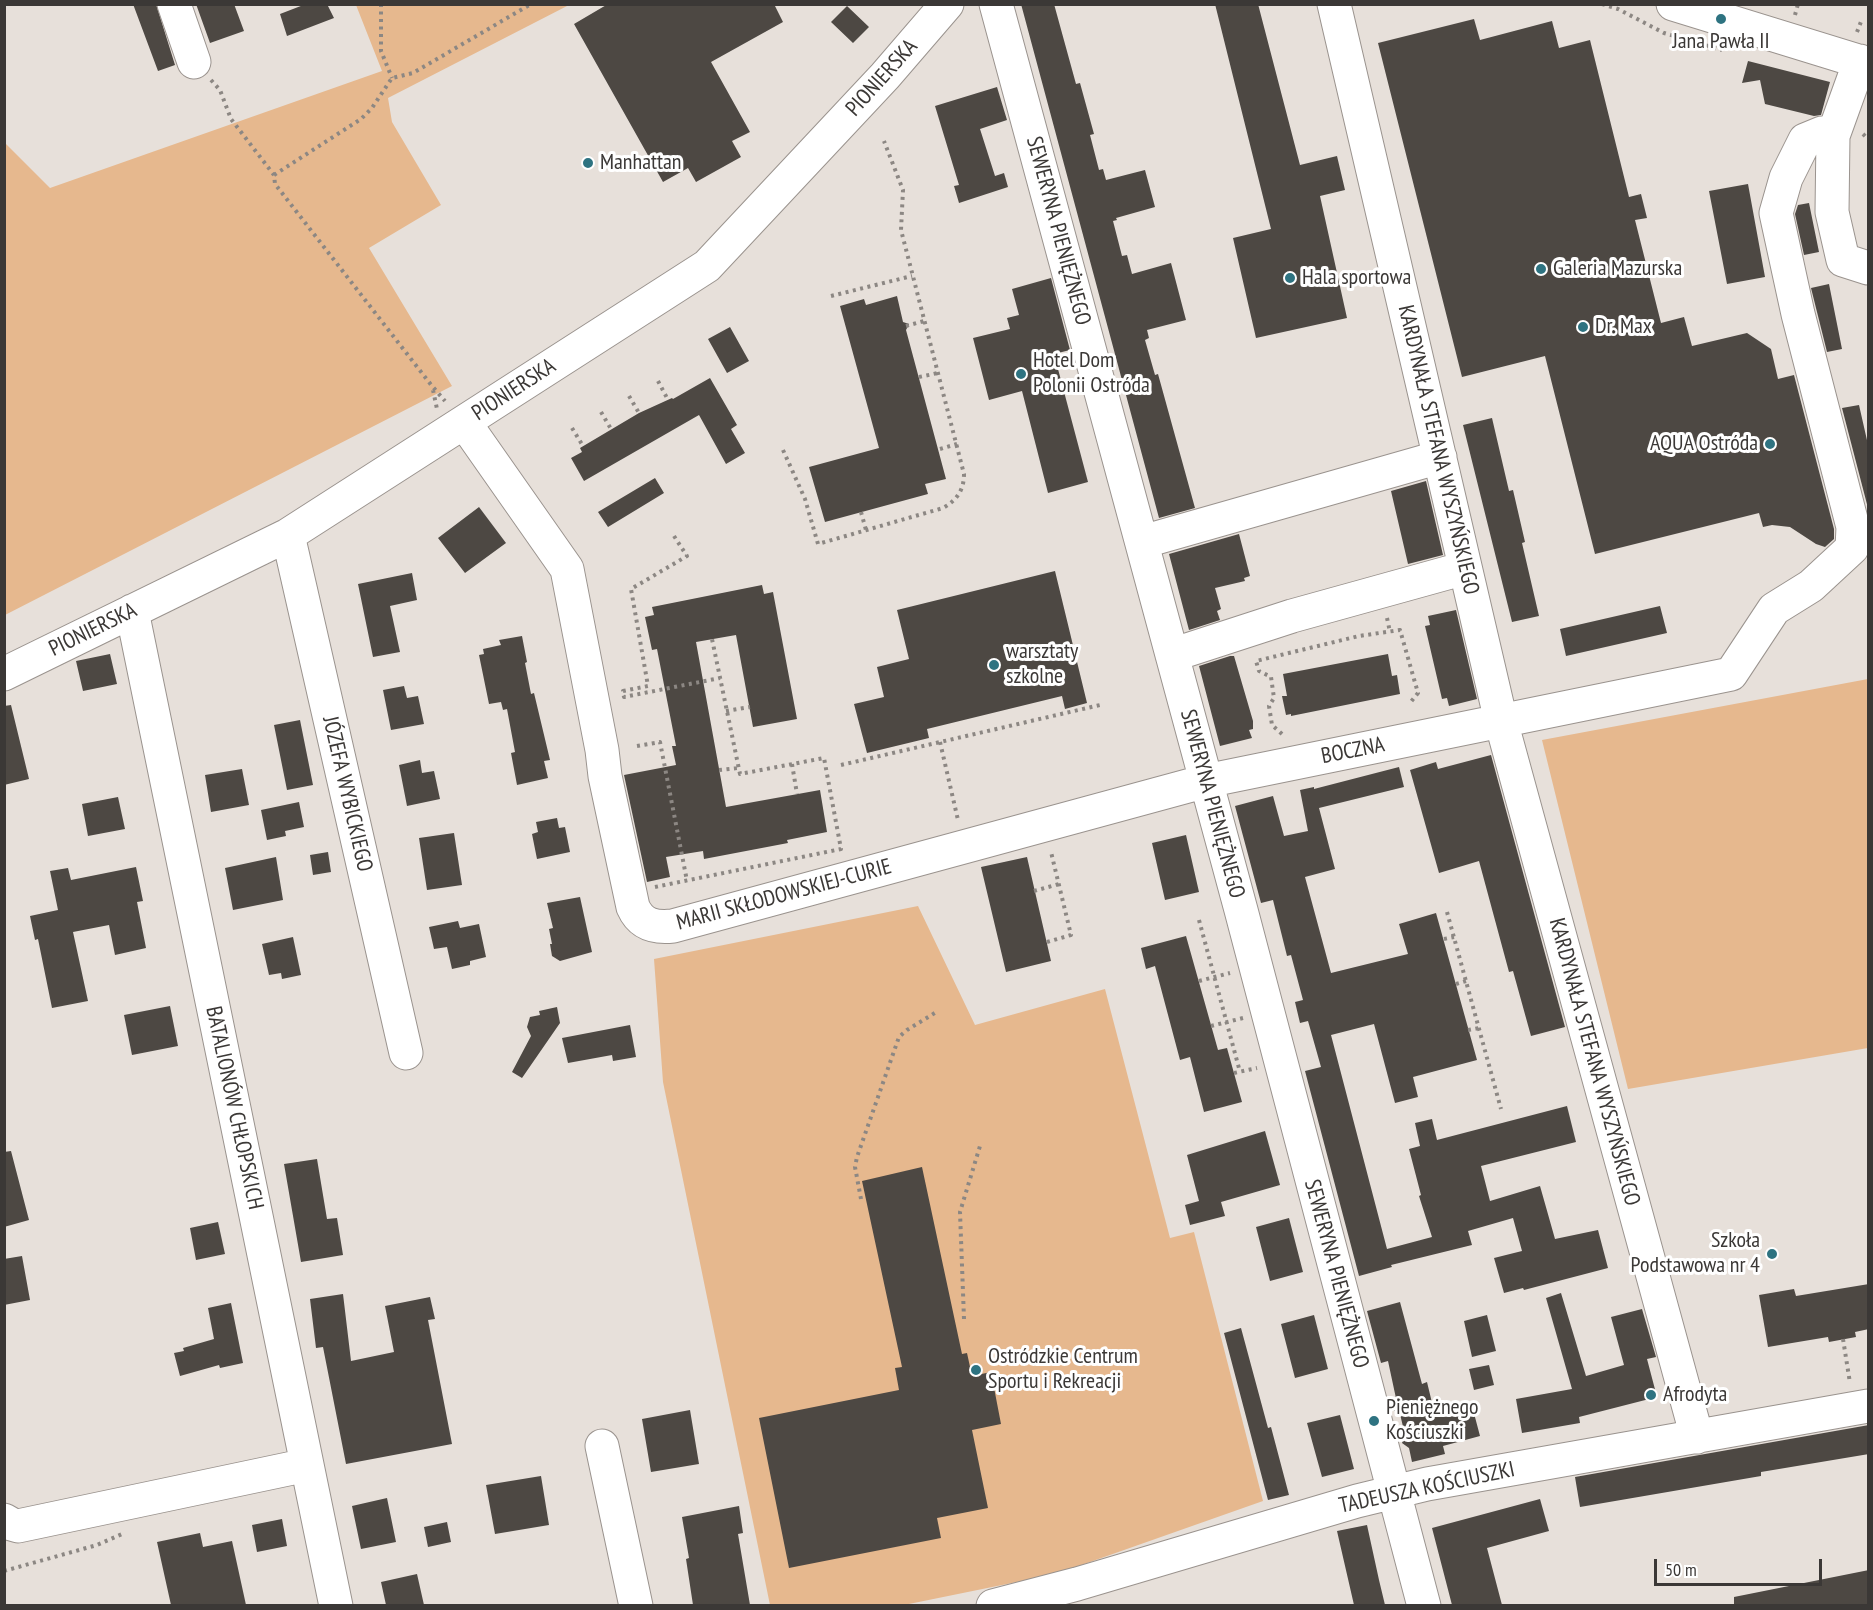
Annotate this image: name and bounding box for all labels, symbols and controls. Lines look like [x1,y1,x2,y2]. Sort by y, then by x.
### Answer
marker: Jana Pawła II [1714,12,1728,26]
place label: Jana Pawła II [1672,29,1770,55]
street label: PIONIERSKA [841,34,923,122]
street label: SEWERYNA PIENIĘŻNEGO [1020,134,1096,328]
place label: Manhattan [600,150,682,176]
marker: Manhattan [581,156,595,170]
place label: Galeria Mazurska [1553,256,1682,282]
marker: Galeria Mazurska [1534,262,1548,276]
place label: Hala sportowa [1302,265,1411,291]
marker: Hala sportowa [1283,271,1297,285]
street label: KARDYNAŁA STEFANA WYSZYŃSKIEGO [1392,303,1484,597]
place label: Dr. Max [1595,314,1652,340]
marker: Dr. Max [1576,320,1590,334]
place label: Hotel Dom Polonii Ostróda [1033,348,1150,400]
street label: PIONIERSKA [467,353,561,427]
marker: Hotel Dom Polonii Ostróda [1014,367,1028,381]
place label: AQUA Ostróda [1650,431,1758,457]
marker: AQUA Ostróda [1763,437,1777,451]
street label: PIONIERSKA [45,597,141,663]
place label: warsztaty szkolne [1006,639,1078,690]
marker: warsztaty szkolne [987,658,1001,672]
street label: SEWERYNA PIENIĘŻNEGO [1174,707,1250,901]
street label: JÓZEFA WYBICKIEGO [316,714,378,874]
street label: BOCZNA [1319,732,1387,770]
street label: MARII SKŁODOWSKIEJ-CURIE [674,854,894,936]
street label: KARDYNAŁA STEFANA WYSZYŃSKIEGO [1543,915,1645,1209]
street label: BATALIONÓW CHŁOPSKICH [200,1004,268,1212]
street label: SEWERYNA PIENIĘŻNEGO [1298,1177,1374,1371]
place label: Szkoła Podstawowa nr 4 [1631,1228,1760,1280]
marker: Szkoła Podstawowa nr 4 [1765,1247,1779,1261]
place label: Ostródzkie Centrum Sportu i Rekreacji [988,1344,1138,1396]
marker: Ostródzkie Centrum Sportu i Rekreacji [969,1363,983,1377]
place label: Afrodyta [1663,1382,1727,1408]
marker: Afrodyta [1644,1388,1658,1402]
place label: Pieniężnego Kościuszki [1386,1395,1479,1446]
marker: Pieniężnego Kościuszki [1367,1414,1381,1428]
street label: TADEUSZA KOŚCIUSZKI [1337,1456,1517,1520]
scale bar [1657,1547,1825,1585]
text: 50 m [1665,1558,1697,1581]

